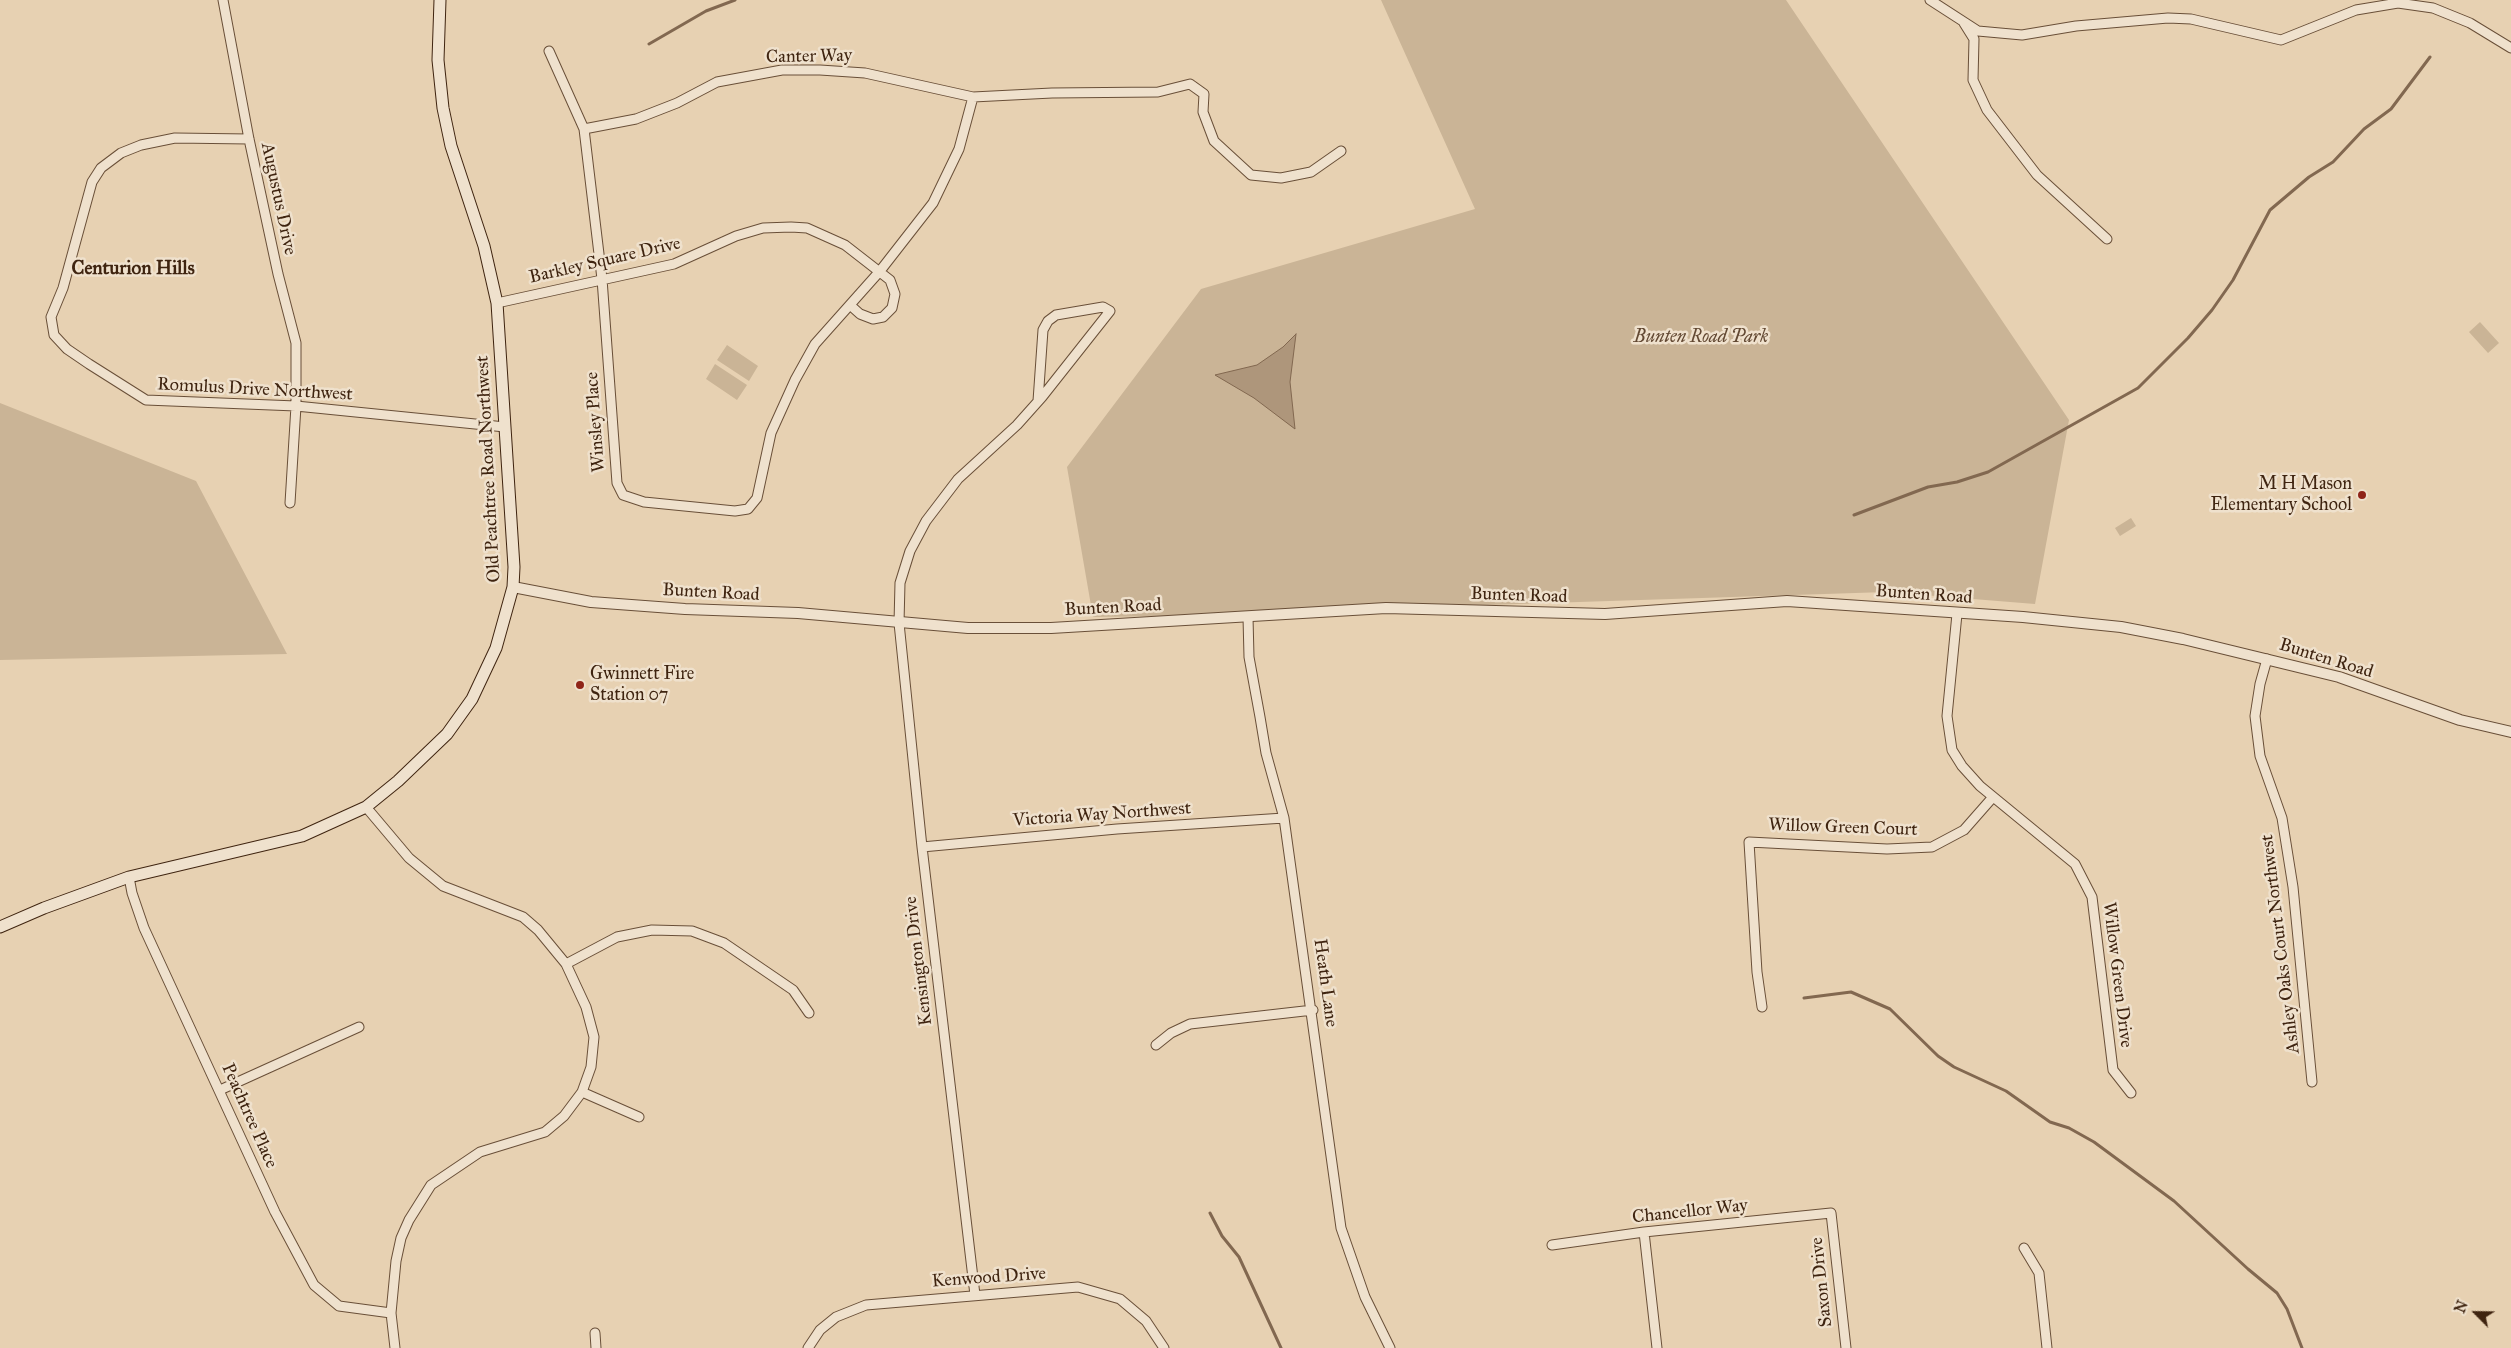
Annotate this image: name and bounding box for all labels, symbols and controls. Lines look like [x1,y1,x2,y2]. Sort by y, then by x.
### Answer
street label: Canter Way [766,45,852,69]
street label: Augustus Drive [256,141,300,257]
street label: Barkley Square Drive [527,233,683,289]
district label: Centurion Hills [71,258,195,280]
park label: Bunten Road Park [1634,327,1768,349]
street label: Old Peachtree Road Northwest [472,355,506,583]
street label: Winsley Place [582,371,610,473]
street label: Romulus Drive Northwest [157,374,353,406]
place label: M H Mason Elementary School [2210,474,2352,516]
marker: M H Mason Elementary School [2356,489,2368,501]
street label: Bunten Road [662,580,760,606]
street label: Bunten Road [1875,581,1973,609]
street label: Bunten Road [1470,584,1568,608]
street label: Bunten Road [1064,595,1162,621]
street label: Bunten Road [2276,634,2376,684]
place label: Gwinnett Fire Station 07 [590,664,694,706]
marker: Gwinnett Fire Station 07 [574,679,586,691]
street label: Victoria Way Northwest [1012,798,1192,832]
street label: Willow Green Court [1768,815,1918,841]
street label: Ashley Oaks Court Northwest [2257,833,2305,1055]
street label: Kensington Drive [900,895,938,1027]
street label: Willow Green Drive [2097,901,2137,1049]
street label: Heath Lane [1308,937,1342,1029]
street label: Peachtree Place [216,1060,282,1172]
street label: Chancellor Way [1631,1195,1749,1229]
street label: Saxon Drive [1807,1236,1837,1328]
street label: Kenwood Drive [931,1263,1047,1293]
north arrow [2451,1288,2501,1338]
text: N [2452,1298,2472,1316]

